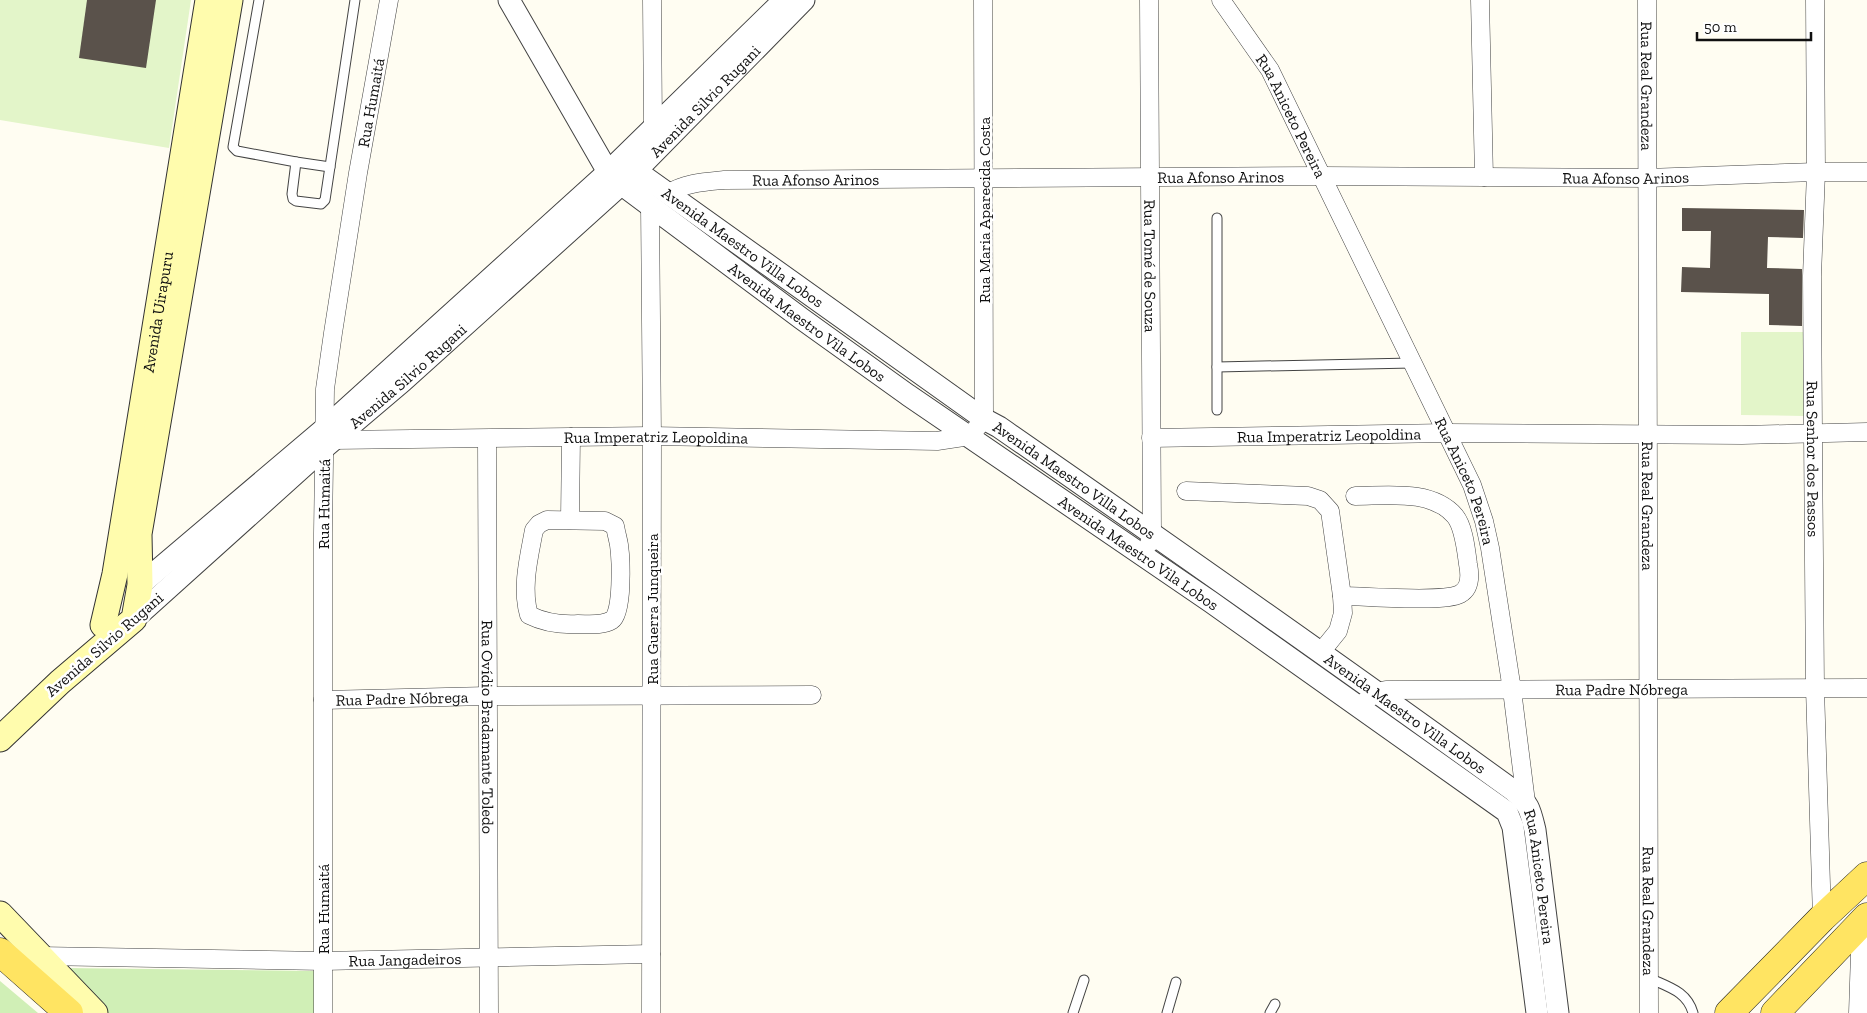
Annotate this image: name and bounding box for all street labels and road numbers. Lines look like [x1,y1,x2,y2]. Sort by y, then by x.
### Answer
street label: Rua Real Grandeza [1637,21,1656,151]
street label: Avenida Silvio Rugani [646,41,765,161]
street label: Rua Aniceto Pereira [1252,51,1330,181]
street label: Rua Humaitá [354,56,388,149]
street label: Rua Maria Aparecida Costa [975,117,994,303]
street label: Rua Afonso Arinos [1157,167,1284,187]
street label: Rua Afonso Arinos [1562,168,1689,188]
street label: Rua Afonso Arinos [752,170,879,190]
street label: Avenida Maestro Villa Lobos [658,183,827,312]
street label: Rua Tomé de Souza [1140,199,1160,333]
street label: Avenida Uirapuru [139,250,177,374]
street label: Avenida Maestro Vila Lobos [725,259,889,386]
street label: Avenida Silvio Rugani [345,319,471,433]
street label: Rua Senhor dos Passos [1803,381,1823,537]
street label: Rua Aniceto Pereira [1431,414,1498,547]
street label: Avenida Maestro Villa Lobos [990,417,1159,543]
street label: Rua Imperatriz Leopoldina [1237,424,1422,447]
street label: Rua Imperatriz Leopoldina [564,427,748,448]
street label: Rua Real Grandeza [1638,441,1657,571]
street label: Rua Humaitá [314,458,334,549]
street label: Avenida Maestro Vila Lobos [1055,492,1222,615]
street label: Rua Guerra Junqueira [643,533,662,685]
street label: Avenida Silvio Rugani [42,588,167,701]
street label: Rua Ovídio Bradamante Toledo [478,620,497,834]
street label: Avenida Maestro Villa Lobos [1321,649,1490,778]
street label: Rua Padre Nóbrega [1555,680,1688,699]
street label: Rua Padre Nóbrega [335,687,469,710]
street label: Rua Aniceto Pereira [1520,807,1558,946]
street label: Rua Real Grandeza [1639,846,1658,976]
street label: Rua Humaitá [314,863,333,954]
street label: Rua Jangadeiros [348,949,462,970]

